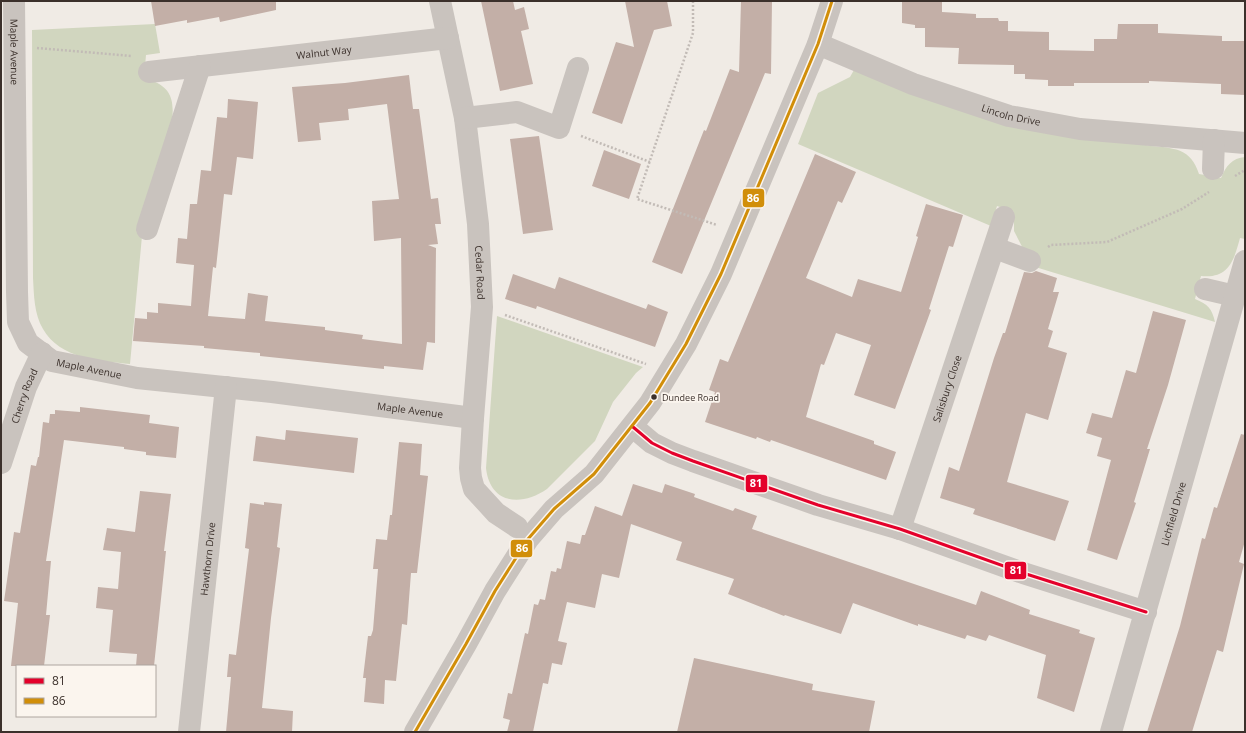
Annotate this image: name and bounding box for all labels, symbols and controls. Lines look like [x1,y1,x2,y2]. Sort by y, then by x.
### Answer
street label: Maple Avenue [7,19,22,86]
street label: Walnut Way [295,42,353,62]
street label: Lincoln Drive [980,100,1042,129]
line badge: 86 [742,188,765,208]
text: 86 [747,190,759,205]
street label: Cedar Road [472,245,489,300]
street label: Salisbury Close [929,353,965,424]
street label: Maple Avenue [55,355,123,382]
street label: Cherry Road [8,366,41,425]
place label: Dundee Road [662,391,719,404]
marker: Dundee Road [649,392,659,402]
street label: Maple Avenue [376,399,444,421]
line badge: 81 [745,474,768,493]
text: 81 [750,475,762,490]
street label: Lichfield Drive [1157,480,1189,547]
street label: Hawthorn Drive [197,521,218,596]
line badge: 86 [510,539,533,558]
text: 86 [516,540,528,555]
line badge: 81 [1004,561,1027,580]
text: 81 [1010,562,1022,577]
legend [16,665,156,717]
text: 81 [52,672,66,689]
text: 86 [52,692,66,709]

